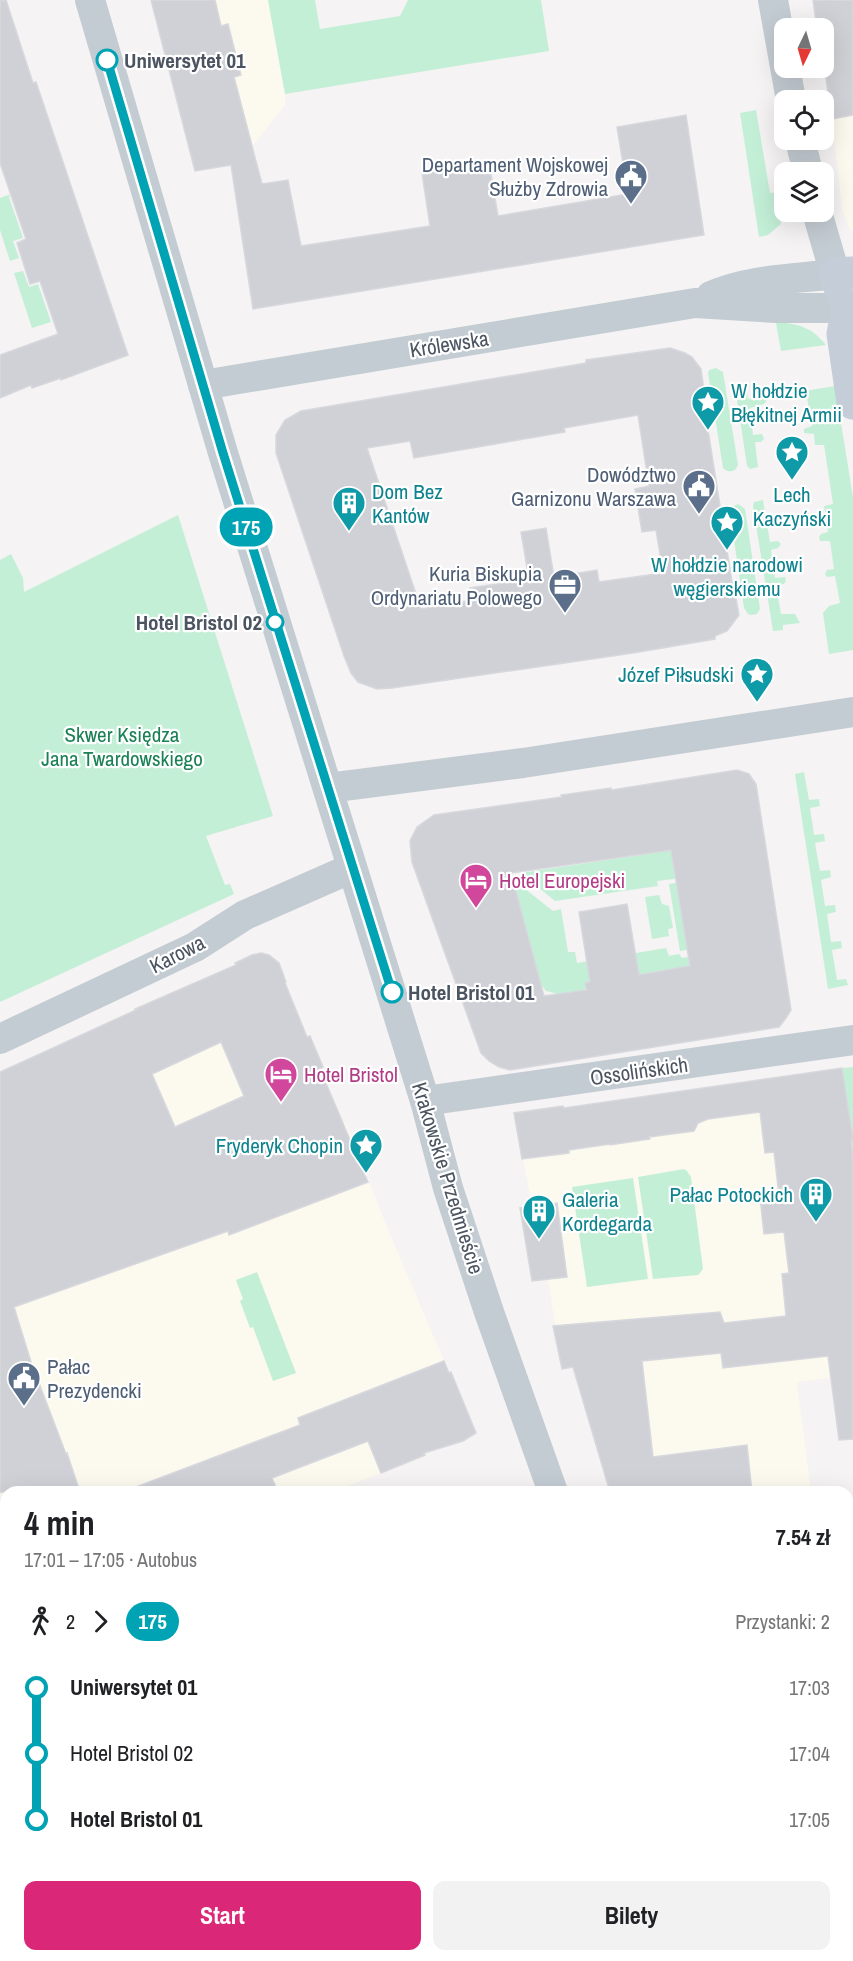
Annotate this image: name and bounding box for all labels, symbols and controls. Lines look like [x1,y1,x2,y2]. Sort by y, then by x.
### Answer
north arrow [774,18,834,78]
map controls [774,18,834,222]
place label: Uniwersytet 01 [124,46,246,75]
marker: Uniwersytet 01 [96,49,118,71]
button: locate [774,90,834,150]
place label: Departament Wojskowej Służby Zdrowia [422,150,608,203]
public building icon: Departament Wojskowej Służby Zdrowia [613,158,649,205]
button: layers [774,162,834,222]
street label: Królewska [408,323,491,365]
place label: W hołdzie Błękitnej Armii [731,376,842,429]
place icon: W hołdzie Błękitnej Armii [690,384,726,431]
place icon: Lech Kaczyński [774,434,810,481]
place label: Dowództwo Garnizonu Warszawa [511,460,676,513]
public building icon: Dowództwo Garnizonu Warszawa [681,468,717,515]
place label: Dom Bez Kantów [372,477,443,530]
place label: Lech Kaczyński [753,480,831,533]
building icon: Dom Bez Kantów [331,485,367,532]
place icon: W hołdzie narodowi węgierskiemu [709,504,745,551]
line badge: 175 [212,508,280,546]
text: 175 [232,513,260,542]
place label: W hołdzie narodowi węgierskiemu [651,550,803,603]
place label: Kuria Biskupia Ordynariatu Polowego [371,559,542,612]
office icon: Kuria Biskupia Ordynariatu Polowego [547,567,583,614]
place label: Hotel Bristol 02 [136,608,262,637]
marker: Hotel Bristol 02 [266,613,284,631]
place icon: Józef Piłsudski [739,656,775,703]
place label: Józef Piłsudski [618,660,734,689]
park label: Skwer Księdza Jana Twardowskiego [41,720,203,773]
hotel icon: Hotel Europejski [458,862,494,909]
place label: Hotel Europejski [499,866,625,895]
street label: Karowa [144,928,210,980]
place label: Hotel Bristol 01 [408,978,535,1007]
marker: Hotel Bristol 01 [381,981,403,1003]
street label: Ossolińskich [588,1050,690,1092]
hotel icon: Hotel Bristol [263,1056,299,1103]
place label: Hotel Bristol [304,1060,398,1089]
street label: Krakowskie Przedmieście [405,1079,491,1277]
place icon: Fryderyk Chopin [348,1127,384,1174]
place label: Fryderyk Chopin [216,1131,343,1160]
building icon: Pałac Potockich [798,1176,834,1223]
place label: Pałac Potockich [670,1180,793,1209]
place label: Galeria Kordegarda [562,1185,652,1238]
building icon: Galeria Kordegarda [521,1193,557,1240]
place label: Pałac Prezydencki [47,1352,142,1405]
public building icon: Pałac Prezydencki [6,1360,42,1407]
text: 4 min [24,1501,95,1545]
text: 7.54 zł [776,1522,830,1552]
text: 17:01 – 17:05 · Autobus [24,1546,197,1573]
icon: walk [24,1605,57,1638]
icon: forward [84,1605,117,1638]
text: 175 [138,1607,167,1636]
text: 2 [66,1608,75,1635]
text: Przystanki: 2 [735,1608,830,1635]
text: Uniwersytet 01 [70,1672,197,1702]
text: 17:03 [789,1674,830,1701]
text: Hotel Bristol 02 [70,1738,193,1768]
text: 17:04 [789,1740,830,1767]
text: Hotel Bristol 01 [70,1804,202,1834]
text: 17:05 [789,1806,830,1833]
button: Start [24,1881,421,1950]
button: Bilety [433,1881,830,1950]

